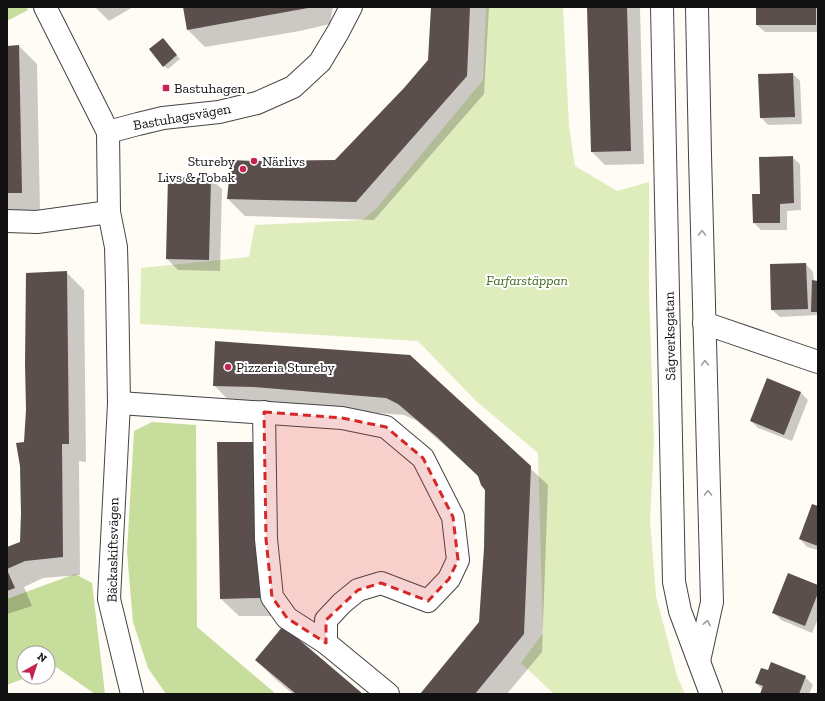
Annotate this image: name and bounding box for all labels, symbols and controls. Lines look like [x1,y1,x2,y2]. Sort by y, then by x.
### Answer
place label: Bastuhagen [174,80,245,97]
marker: Bastuhagen [161,83,171,93]
street label: Bastuhagsvägen [132,100,232,134]
place label: Stureby Livs & Tobak [158,153,236,186]
place label: Närlivs [262,153,305,170]
marker: Närlivs [249,156,259,166]
marker: Stureby Livs & Tobak [238,164,248,174]
one-way arrow [698,230,706,236]
park label: Farfarstäppan [486,272,568,289]
street label: Sågverksgatan [661,291,679,381]
place label: Pizzeria Stureby [236,359,335,376]
one-way arrow [701,360,709,366]
marker: Pizzeria Stureby [223,362,233,372]
one-way arrow [704,490,713,496]
street label: Bäckaskiftsvägen [104,497,122,603]
one-way arrow [703,620,711,626]
north arrow [16,645,56,685]
text: N [35,650,50,666]

